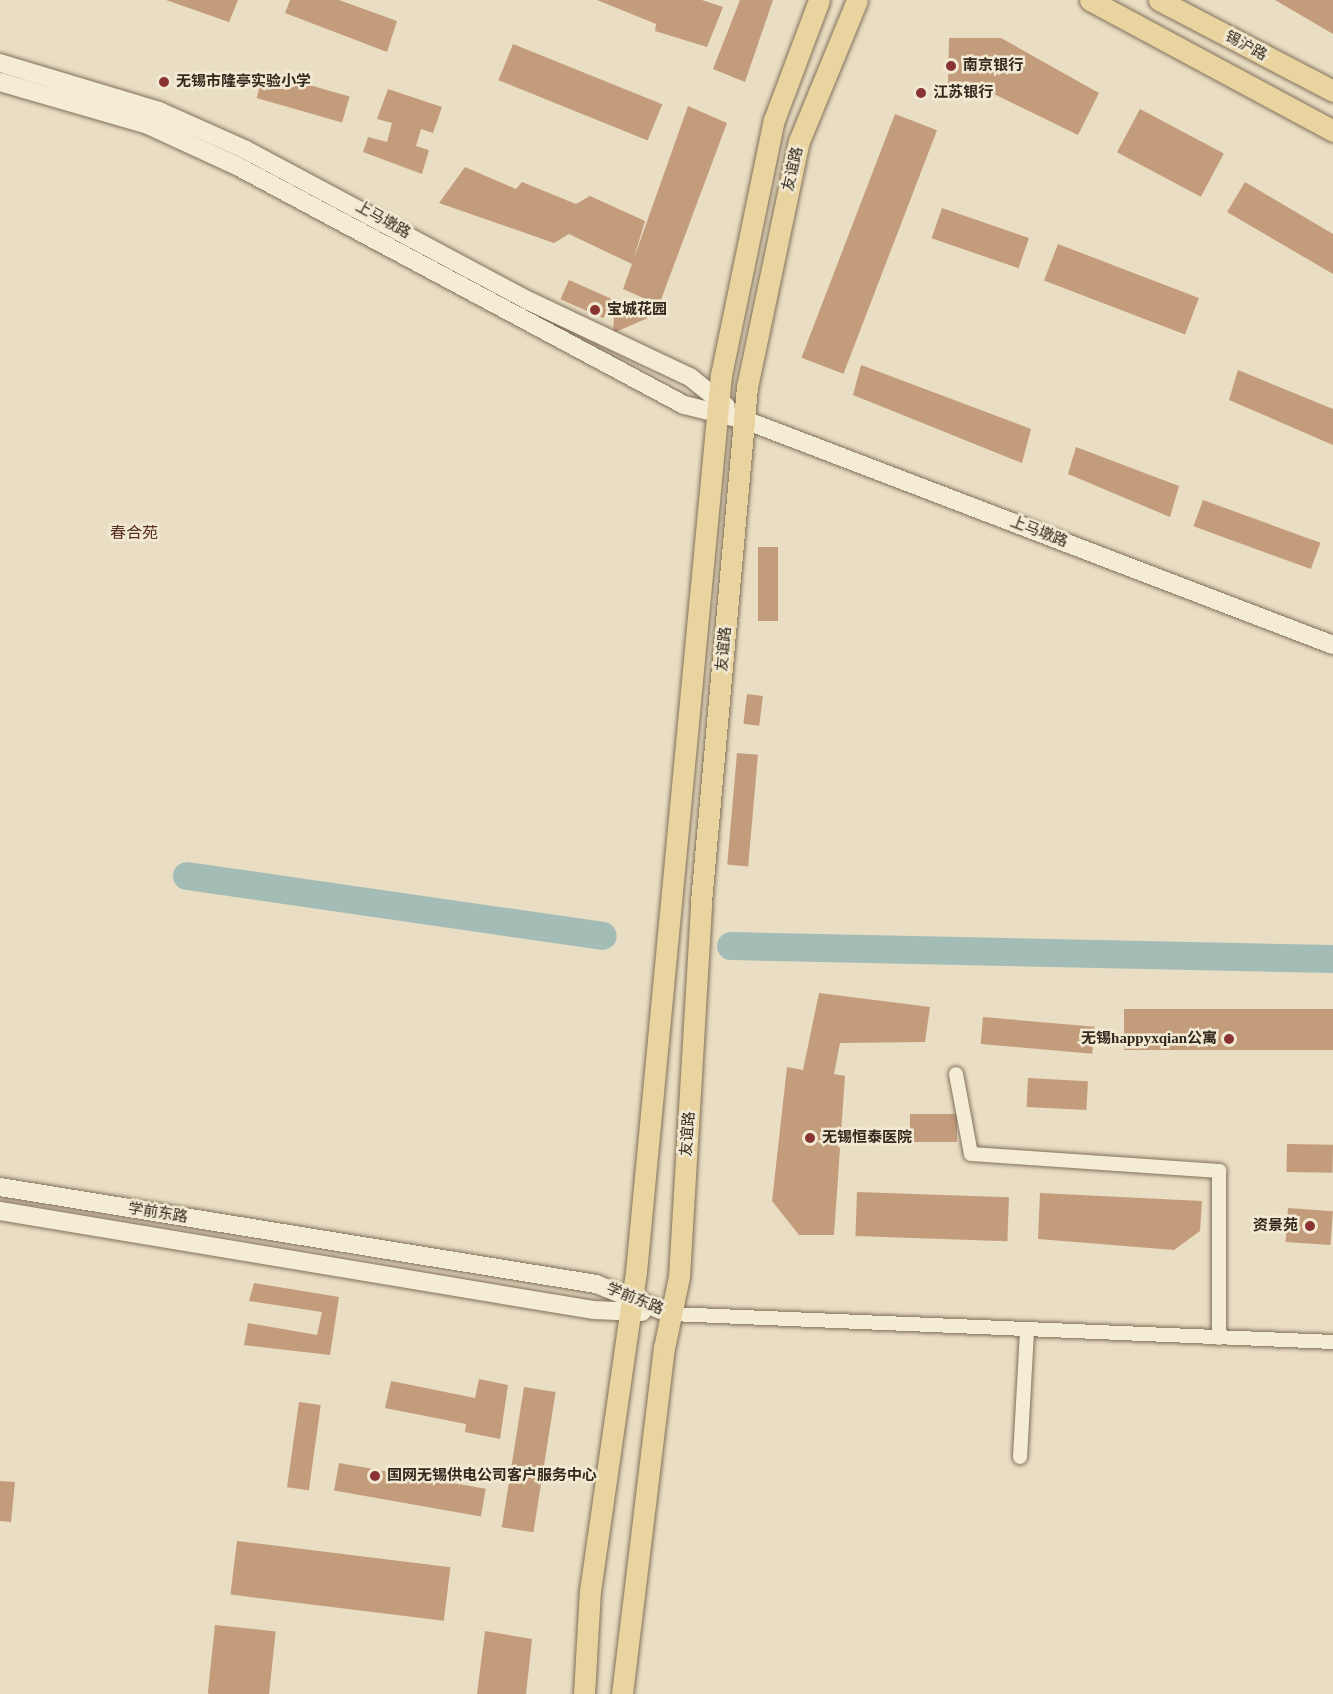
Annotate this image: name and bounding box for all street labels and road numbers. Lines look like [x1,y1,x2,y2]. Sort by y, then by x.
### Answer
street label: 锡沪路 [1222,27,1270,65]
street label: 友谊路 [779,145,807,193]
street label: 上马墩路 [352,198,414,242]
street label: 上马墩路 [1008,513,1070,551]
street label: 友谊路 [713,626,735,672]
street label: 友谊路 [677,1111,699,1157]
street label: 学前东路 [127,1199,189,1227]
street label: 学前东路 [604,1279,666,1319]

